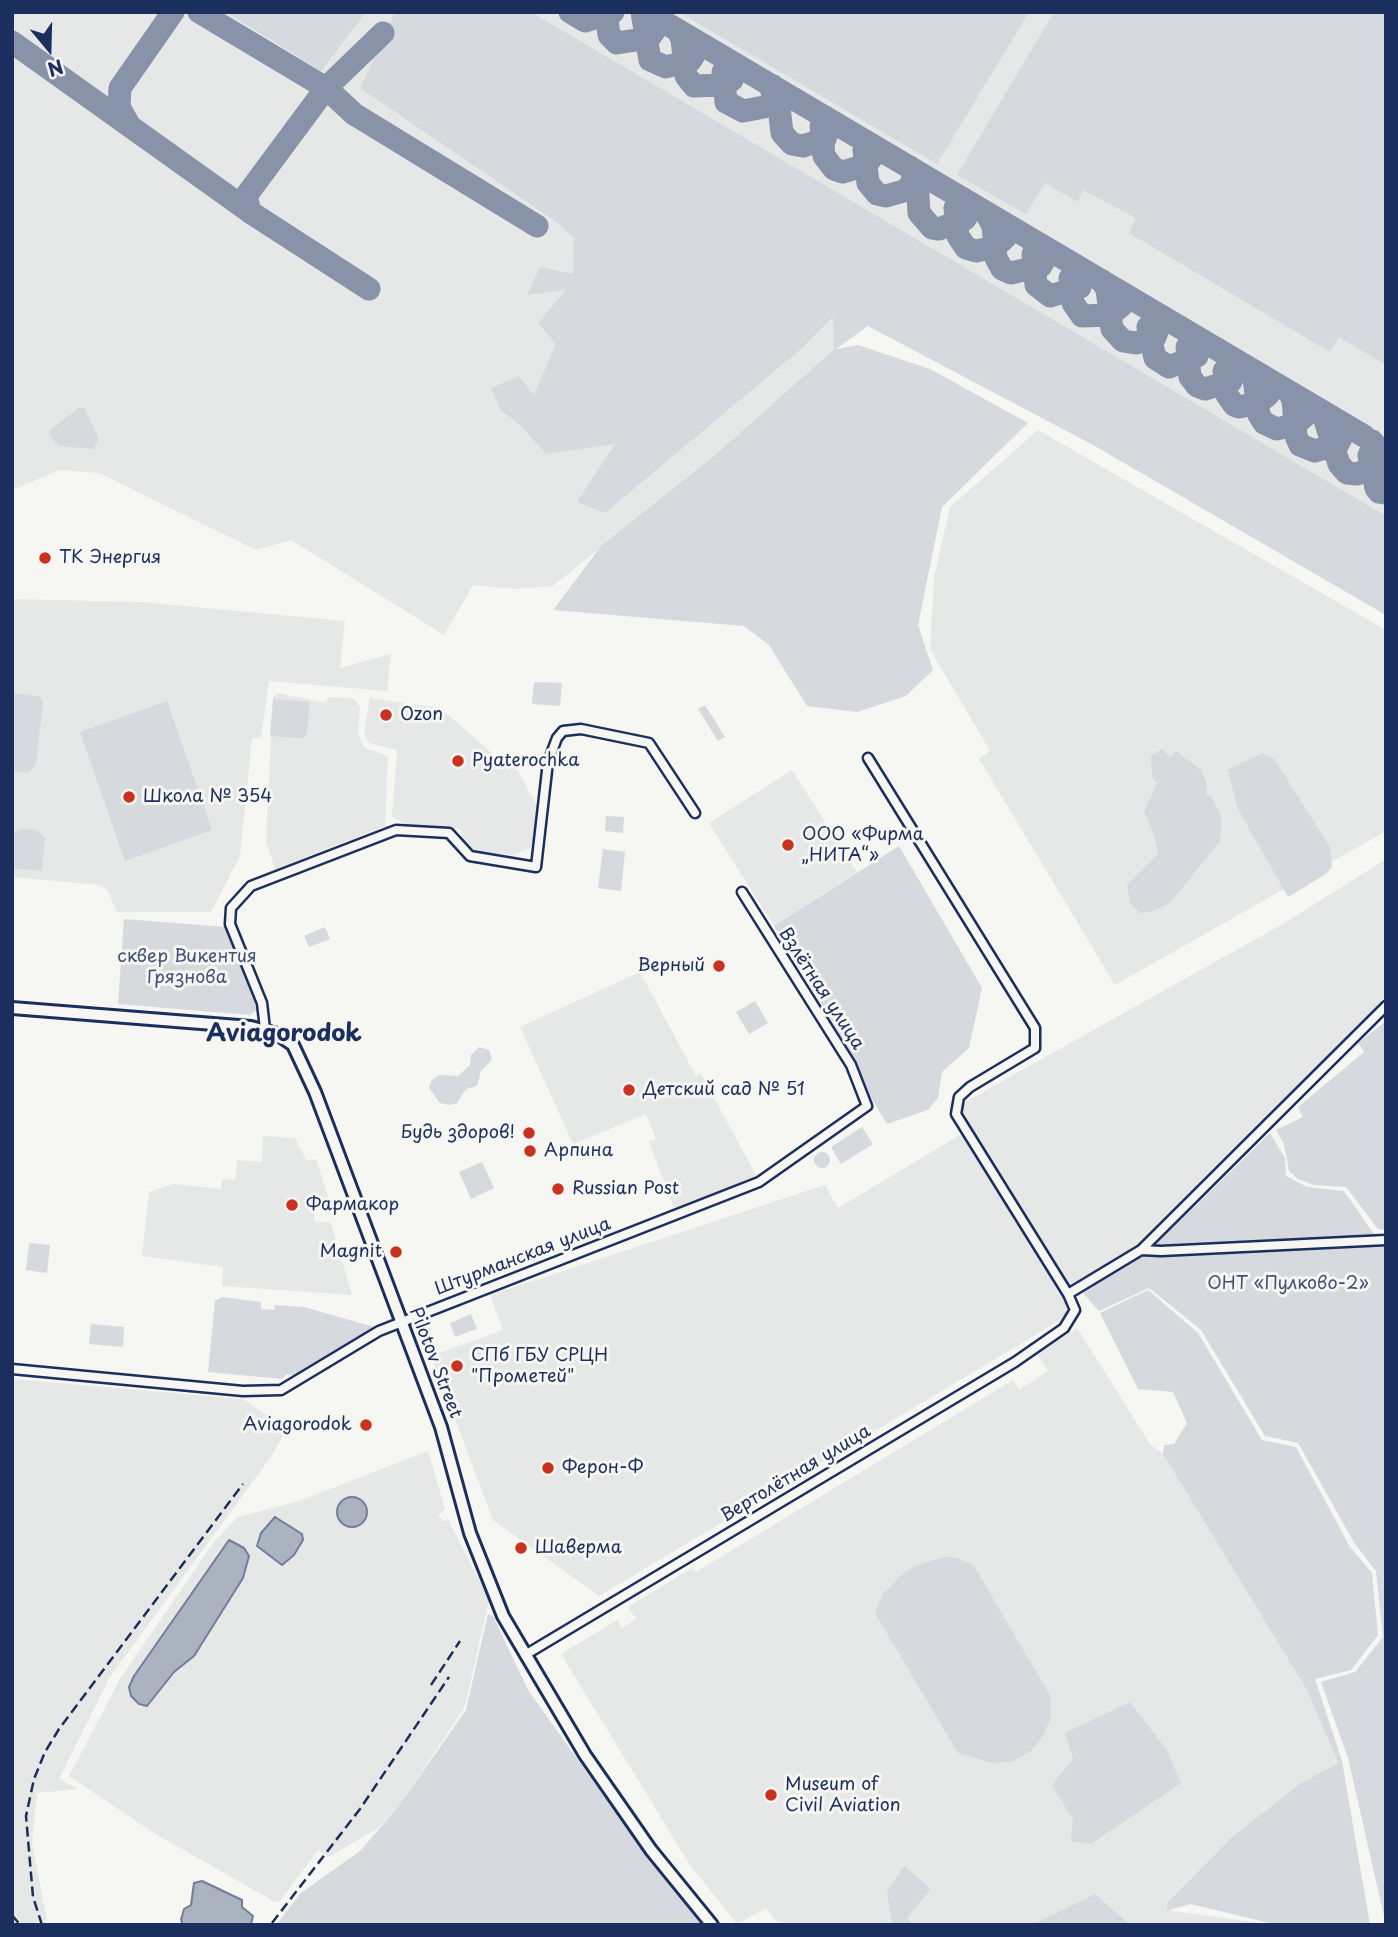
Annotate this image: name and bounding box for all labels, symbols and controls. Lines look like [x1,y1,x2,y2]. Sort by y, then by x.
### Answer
north arrow [14,14,84,84]
text: N [44,53,68,85]
place label: ТК Энергия [59,547,161,569]
marker: ТК Энергия [37,550,53,566]
place label: Ozon [400,704,443,726]
marker: Ozon [378,707,394,723]
place label: Pyaterochka [472,750,579,772]
marker: Pyaterochka [450,753,466,769]
place label: Школа № 354 [143,786,272,808]
marker: Школа № 354 [121,789,137,805]
place label: ООО «Фирма „НИТА“» [802,824,924,866]
marker: ООО «Фирма „НИТА“» [780,837,796,853]
street label: Взлётная улица [774,924,868,1054]
park label: сквер Викентия Грязнова [117,946,257,988]
place label: Верный [638,955,705,977]
marker: Верный [711,958,727,974]
district label: Aviagorodok [206,1020,362,1048]
place label: Детский сад № 51 [643,1079,805,1101]
marker: Детский сад № 51 [621,1082,637,1098]
place label: Будь здоров! [400,1122,515,1144]
marker: Будь здоров! [521,1125,537,1141]
place label: Арпина [544,1140,613,1162]
marker: Арпина [522,1143,538,1159]
place label: Russian Post [572,1178,679,1200]
marker: Russian Post [550,1181,566,1197]
place label: Фармакор [306,1194,399,1216]
marker: Фармакор [284,1197,300,1213]
street label: Штурманская улица [432,1213,614,1301]
place label: Magnit [320,1241,382,1263]
marker: Magnit [388,1244,404,1260]
park label: ОНТ «Пулково-2» [1207,1273,1369,1295]
street label: Pilotov Street [404,1304,466,1422]
place label: СПб ГБУ СРЦН "Прометей" [471,1345,608,1388]
marker: СПб ГБУ СРЦН "Прометей" [449,1358,465,1374]
place label: Aviagorodok [243,1414,352,1436]
marker: Aviagorodok [358,1417,374,1433]
street label: Вертолётная улица [717,1421,875,1527]
place label: Ферон-Ф [562,1457,643,1479]
marker: Ферон-Ф [540,1460,556,1476]
place label: Шаверма [535,1537,622,1559]
marker: Шаверма [513,1540,529,1556]
place label: Museum of Civil Aviation [785,1774,900,1816]
marker: Museum of Civil Aviation [763,1787,779,1803]

